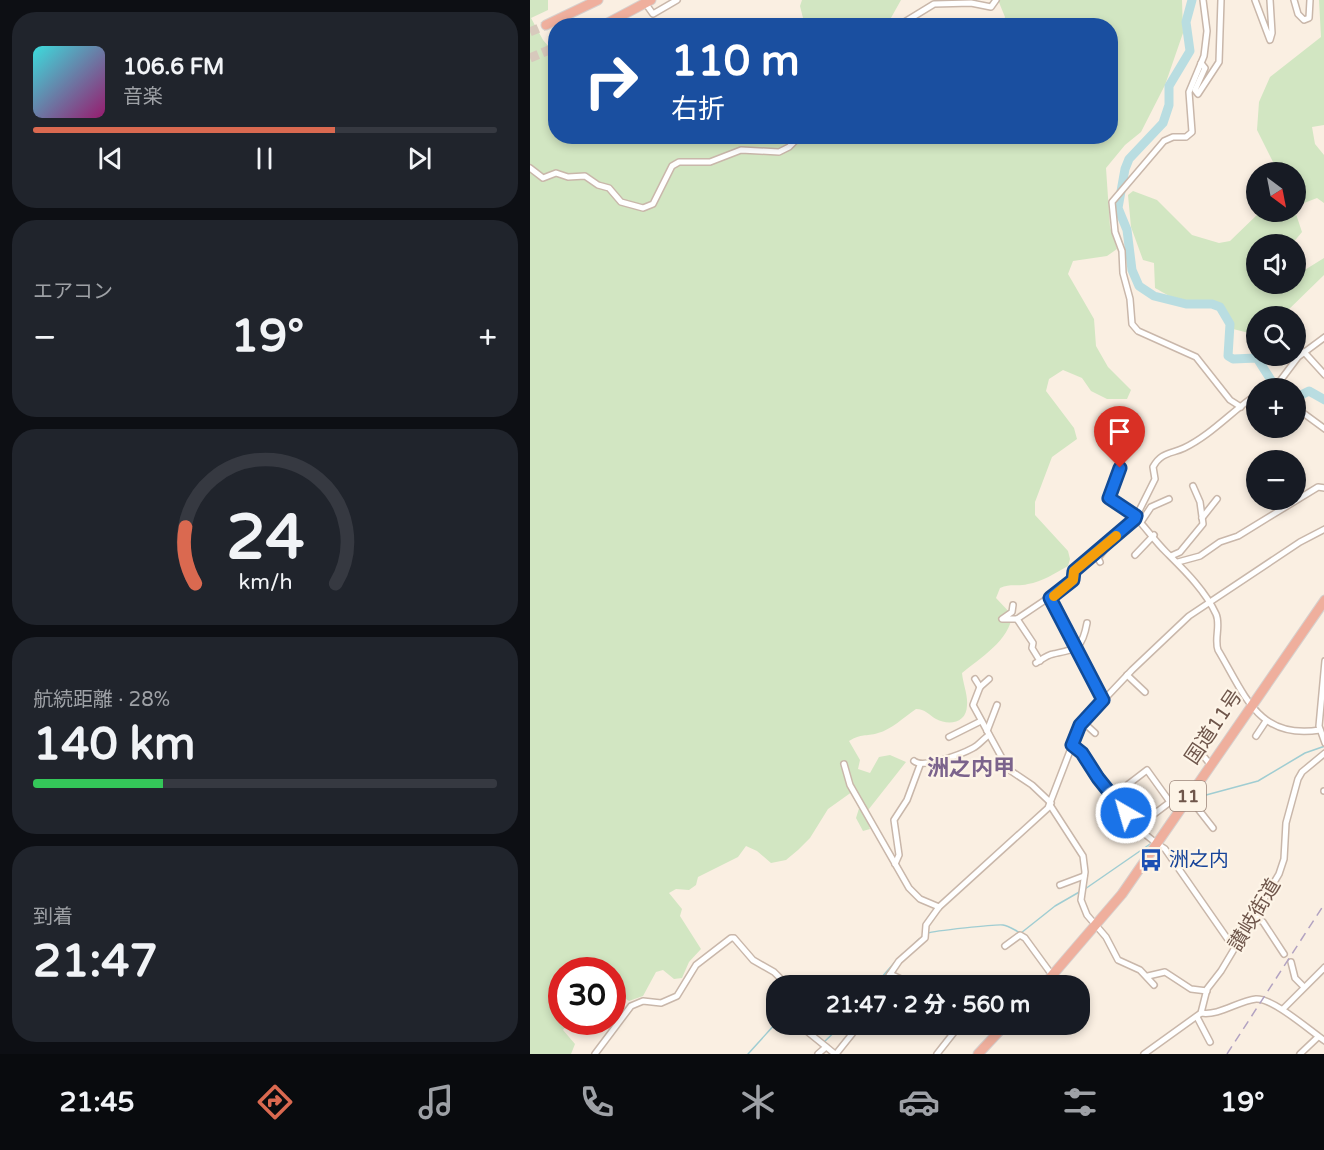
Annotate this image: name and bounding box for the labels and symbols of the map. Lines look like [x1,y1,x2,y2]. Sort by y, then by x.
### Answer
north arrow [1246,162,1306,222]
pin [1094,406,1145,468]
street label: 国道11号 [1180,685,1248,769]
district label: 洲之内甲 [927,755,1015,781]
position arrow [1094,781,1158,845]
road number: 11 [1170,781,1206,811]
bus stop icon: 洲之内 [1138,847,1164,873]
place label: 洲之内 [1169,848,1229,872]
street label: 讃岐街道 [1224,875,1286,955]
speed limit sign: 30 [548,957,626,1035]

